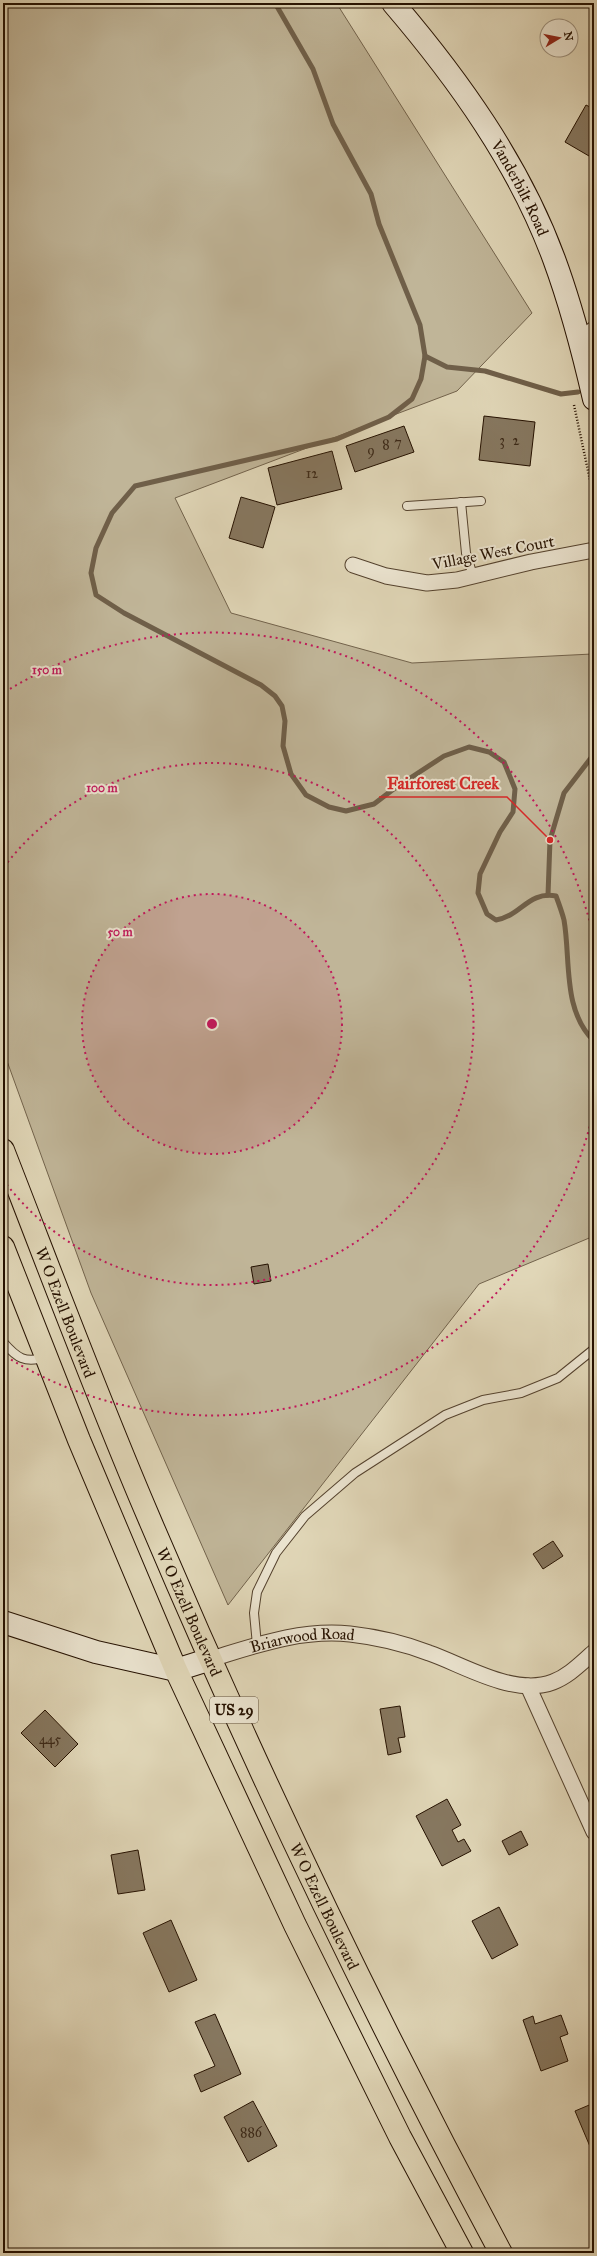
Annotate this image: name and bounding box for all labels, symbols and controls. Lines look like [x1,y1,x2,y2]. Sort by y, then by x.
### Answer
north arrow [539,18,579,58]
text: N [561,31,576,43]
street label: Vanderbilt Road [487,135,553,239]
house number: 3 [499,432,505,449]
house number: 2 [513,432,520,449]
house number: 7 [394,434,402,451]
house number: 8 [382,436,390,453]
house number: 9 [367,442,375,459]
house number: 12 [306,465,318,482]
street label: Village West Court [429,531,556,575]
text: 150 m [32,663,63,677]
callout: Fairforest Creek [379,768,507,797]
text: Fairforest Creek [387,773,500,794]
text: 100 m [86,781,119,795]
text: 50 m [107,925,134,939]
centre of rings [205,1017,219,1031]
street label: W O Ezell Boulevard [31,1244,99,1380]
street label: W O Ezell Boulevard [153,1545,226,1679]
street label: Briarwood Road [248,1624,356,1657]
road number: US 29 [210,1697,258,1723]
house number: 445 [39,1731,62,1748]
street label: W O Ezell Boulevard [286,1840,363,1973]
house number: 886 [240,2124,263,2141]

